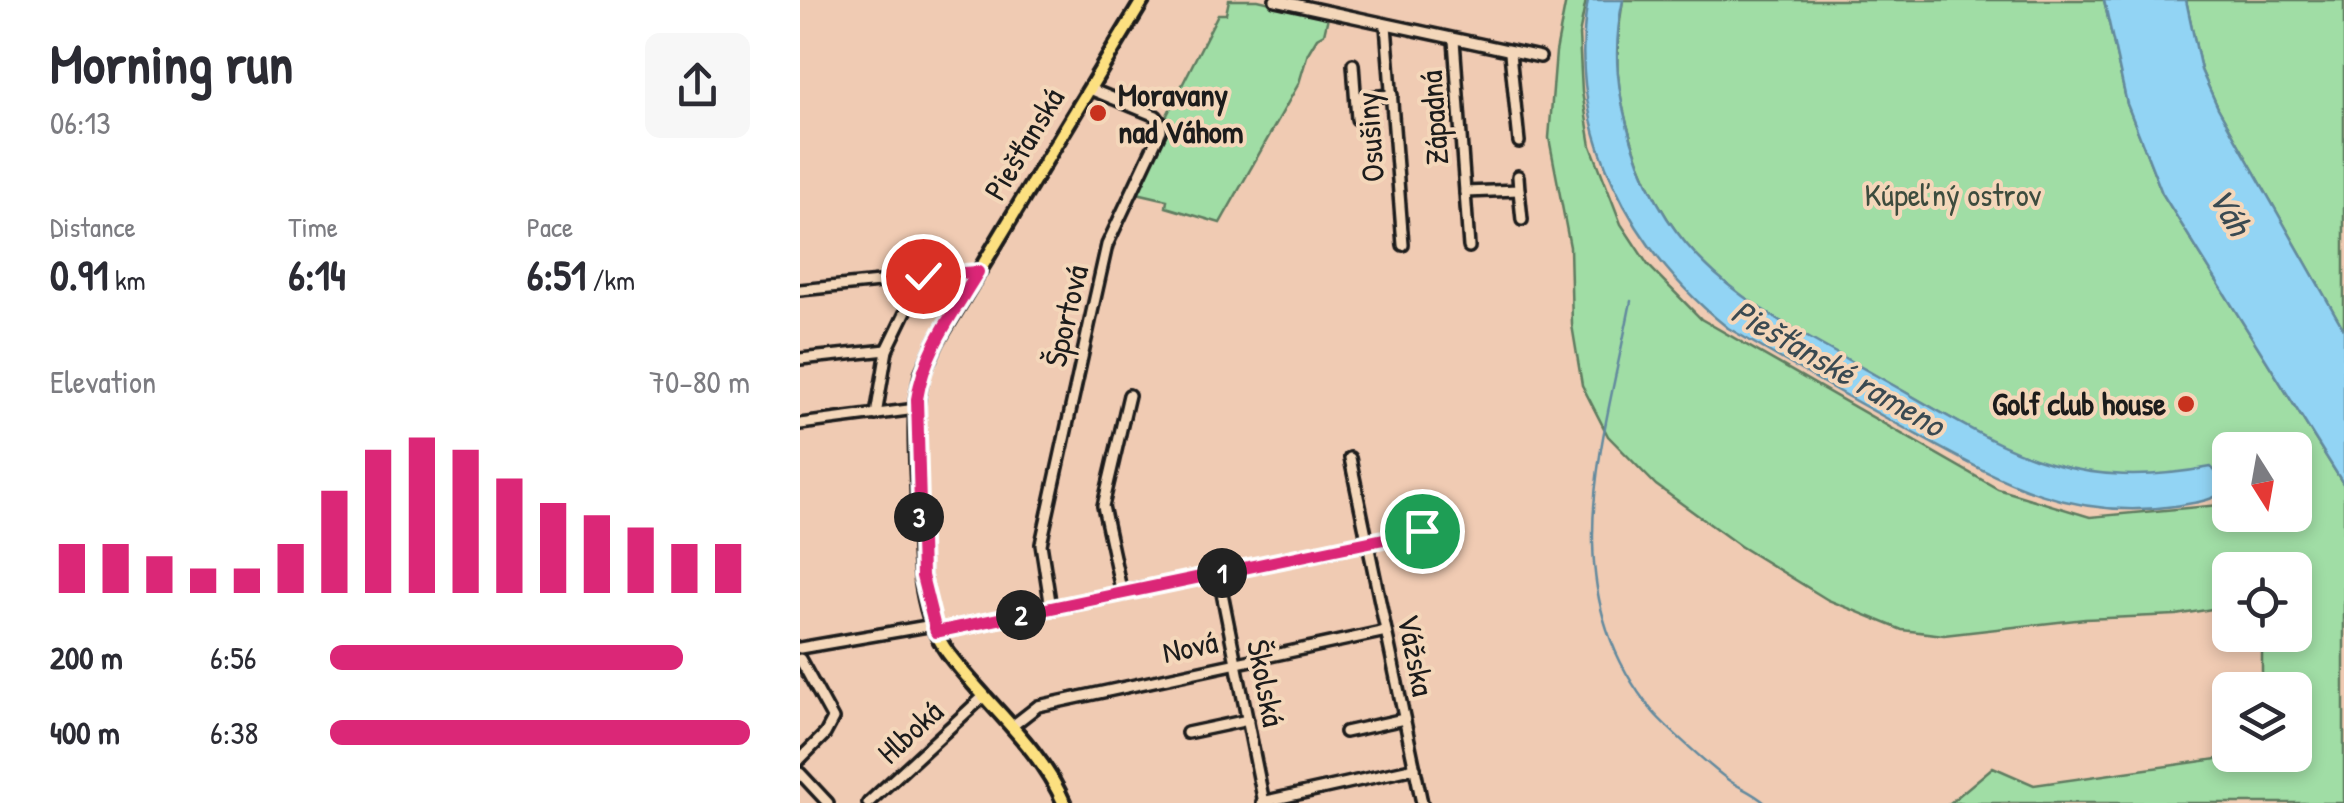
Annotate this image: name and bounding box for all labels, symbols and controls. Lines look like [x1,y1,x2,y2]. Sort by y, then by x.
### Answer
text: Morning run [50,26,293,100]
button: share [645,33,750,138]
street label: Západná [1409,69,1458,167]
place label: Moravany nad Váhom [1118,73,1244,153]
street label: Piešťanská [973,80,1074,208]
street label: Osušiny [1345,90,1394,184]
text: 06:13 [50,101,110,144]
marker: Moravany nad Váhom [1087,102,1109,124]
park label: Kúpeľný ostrov [1865,173,2042,216]
water label: Váh [2198,178,2264,245]
text: Distance [50,208,136,246]
text: Time [288,208,338,246]
text: Pace [527,208,573,246]
pin [881,234,966,319]
text: 0.91 [50,246,108,303]
text: 6:14 [288,246,346,303]
text: 6:51 [527,246,586,303]
icon: check [896,249,951,304]
text: km [108,261,146,299]
text: /km [586,261,635,299]
street label: Športová [1033,261,1098,371]
water label: Piešťanské rameno [1723,288,1956,449]
text: Elevation [50,360,156,403]
text: 70–80 m [649,360,750,403]
place label: Golf club house [1992,382,2166,425]
marker: Golf club house [2175,393,2197,415]
north arrow [2212,432,2312,532]
map controls [2212,432,2312,772]
pin [1380,489,1465,574]
pin: 3 [894,492,944,542]
text: 3 [913,498,925,536]
icon: arrive [1395,504,1450,559]
pin: 1 [1197,548,1247,598]
button: locate [2212,552,2312,652]
text: 1 [1217,554,1227,592]
pin: 2 [996,590,1046,640]
text: 2 [1014,596,1028,634]
street label: Vážska [1388,610,1445,699]
street label: Nová [1158,620,1221,673]
text: 200 m [50,636,123,679]
text: 6:56 [210,636,257,679]
street label: Školská [1237,636,1296,730]
button: layers [2212,672,2312,772]
street label: Hlboká [867,690,952,773]
text: 400 m [50,711,120,754]
text: 6:38 [210,711,258,754]

